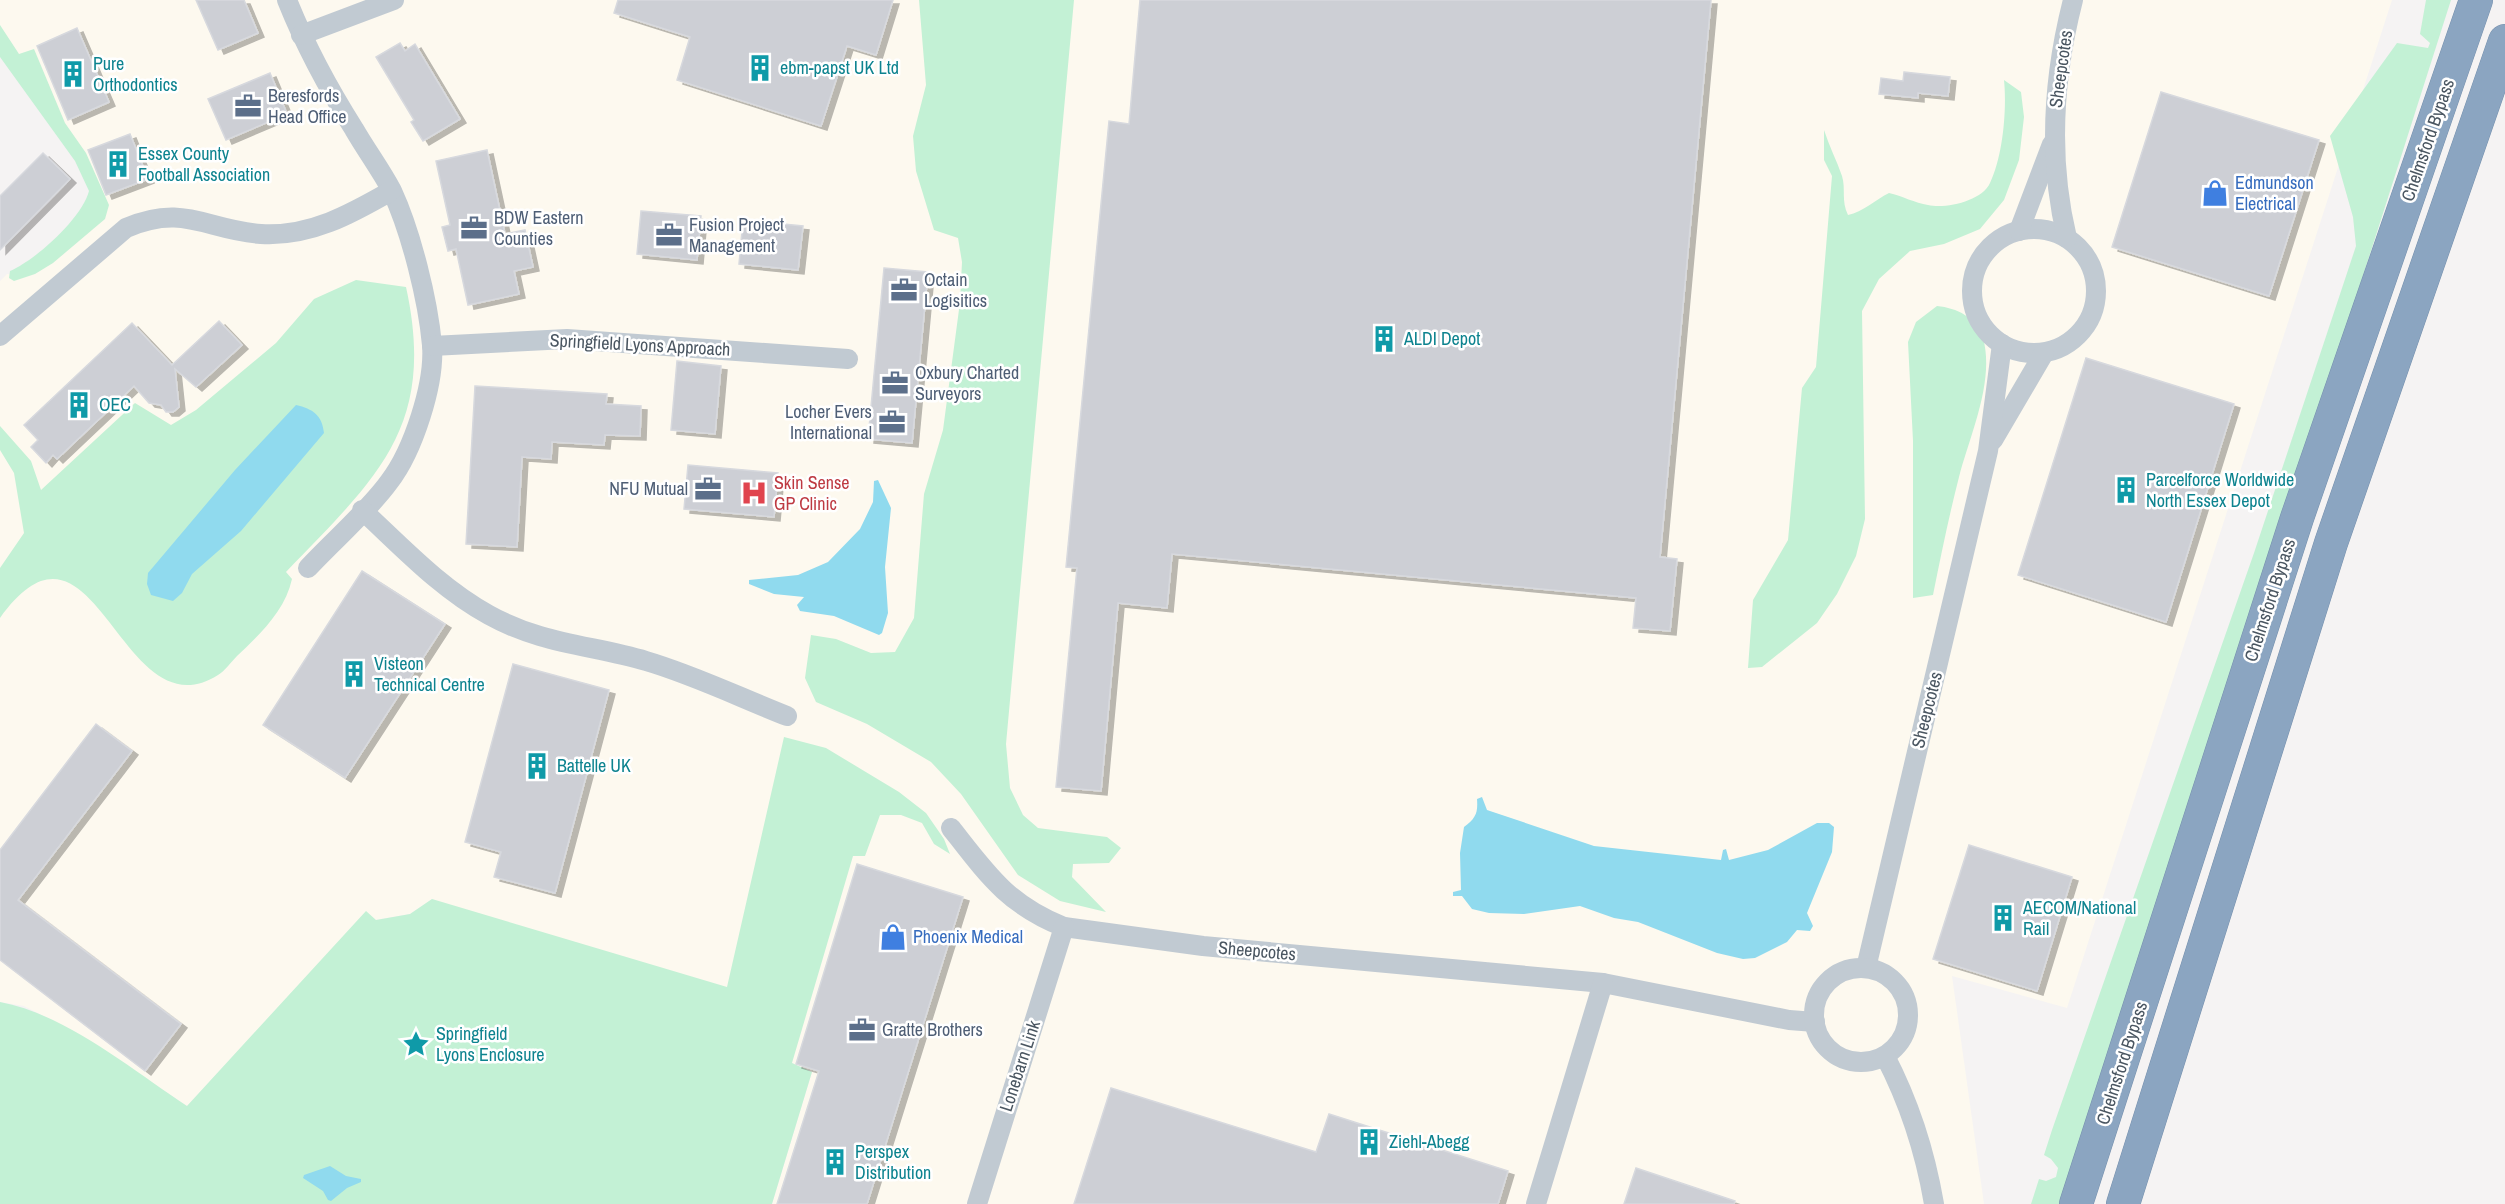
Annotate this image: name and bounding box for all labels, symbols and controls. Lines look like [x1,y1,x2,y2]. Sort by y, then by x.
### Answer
street label: Sheepcotes [2043,29,2078,109]
place label: Pure Orthodontics [93,51,178,97]
building icon: ebm-papst UK Ltd [745,53,775,83]
place label: ebm-papst UK Ltd [780,55,899,80]
building icon: Pure Orthodontics [58,59,88,89]
street label: Chelmsford Bypass [2395,75,2460,204]
place label: Beresfords Head Office [268,83,347,129]
office icon: Beresfords Head Office [233,91,263,121]
place label: Essex County Football Association [138,141,270,187]
building icon: Essex County Football Association [103,149,133,179]
place label: Edmundson Electrical [2235,170,2314,216]
shop icon: Edmundson Electrical [2200,178,2230,208]
place label: BDW Eastern Counties [494,205,583,251]
place label: Fusion Project Management [689,212,784,258]
office icon: BDW Eastern Counties [459,213,489,243]
office icon: Fusion Project Management [654,220,684,250]
place label: Octain Logisitics [924,267,987,313]
office icon: Octain Logisitics [889,275,919,305]
building icon: ALDI Depot [1369,324,1399,354]
place label: ALDI Depot [1403,326,1480,351]
street label: Springfield Lyons Approach [549,327,731,362]
place label: Oxbury Charted Surveyors [915,360,1019,406]
office icon: Oxbury Charted Surveyors [880,368,910,398]
building icon: OEC [64,390,94,420]
place label: OEC [99,392,131,417]
place label: Locher Evers International [785,399,872,445]
office icon: Locher Evers International [877,407,907,437]
place label: Parcelforce Worldwide North Essex Depot [2146,467,2294,513]
place label: Skin Sense GP Clinic [774,470,850,516]
office icon: NFU Mutual [693,474,723,504]
building icon: Parcelforce Worldwide North Essex Depot [2111,475,2141,505]
place label: NFU Mutual [609,476,688,501]
hospital icon: Skin Sense GP Clinic [739,478,769,508]
street label: Chelmsford Bypass [2238,535,2301,665]
place label: Visteon Technical Centre [374,651,485,697]
building icon: Visteon Technical Centre [339,659,369,689]
street label: Sheepcotes [1905,669,1948,751]
building icon: Battelle UK [522,751,552,781]
place label: Battelle UK [557,753,631,778]
place label: AECOM/National Rail [2022,895,2136,941]
building icon: AECOM/National Rail [1988,903,2018,933]
shop icon: Phoenix Medical [878,922,908,952]
place label: Phoenix Medical [913,924,1023,949]
street label: Sheepcotes [1217,935,1297,966]
street label: Chelmsford Bypass [2090,998,2153,1128]
office icon: Gratte Brothers [847,1015,877,1045]
place label: Gratte Brothers [882,1017,983,1042]
street label: Lonebarn Link [993,1017,1046,1115]
place label: Springfield Lyons Enclosure [436,1021,545,1067]
place icon: Springfield Lyons Enclosure [401,1029,431,1059]
building icon: Ziehl-Abegg [1354,1127,1384,1157]
place label: Ziehl-Abegg [1389,1129,1470,1154]
place label: Perspex Distribution [855,1139,931,1185]
building icon: Perspex Distribution [820,1147,850,1177]

